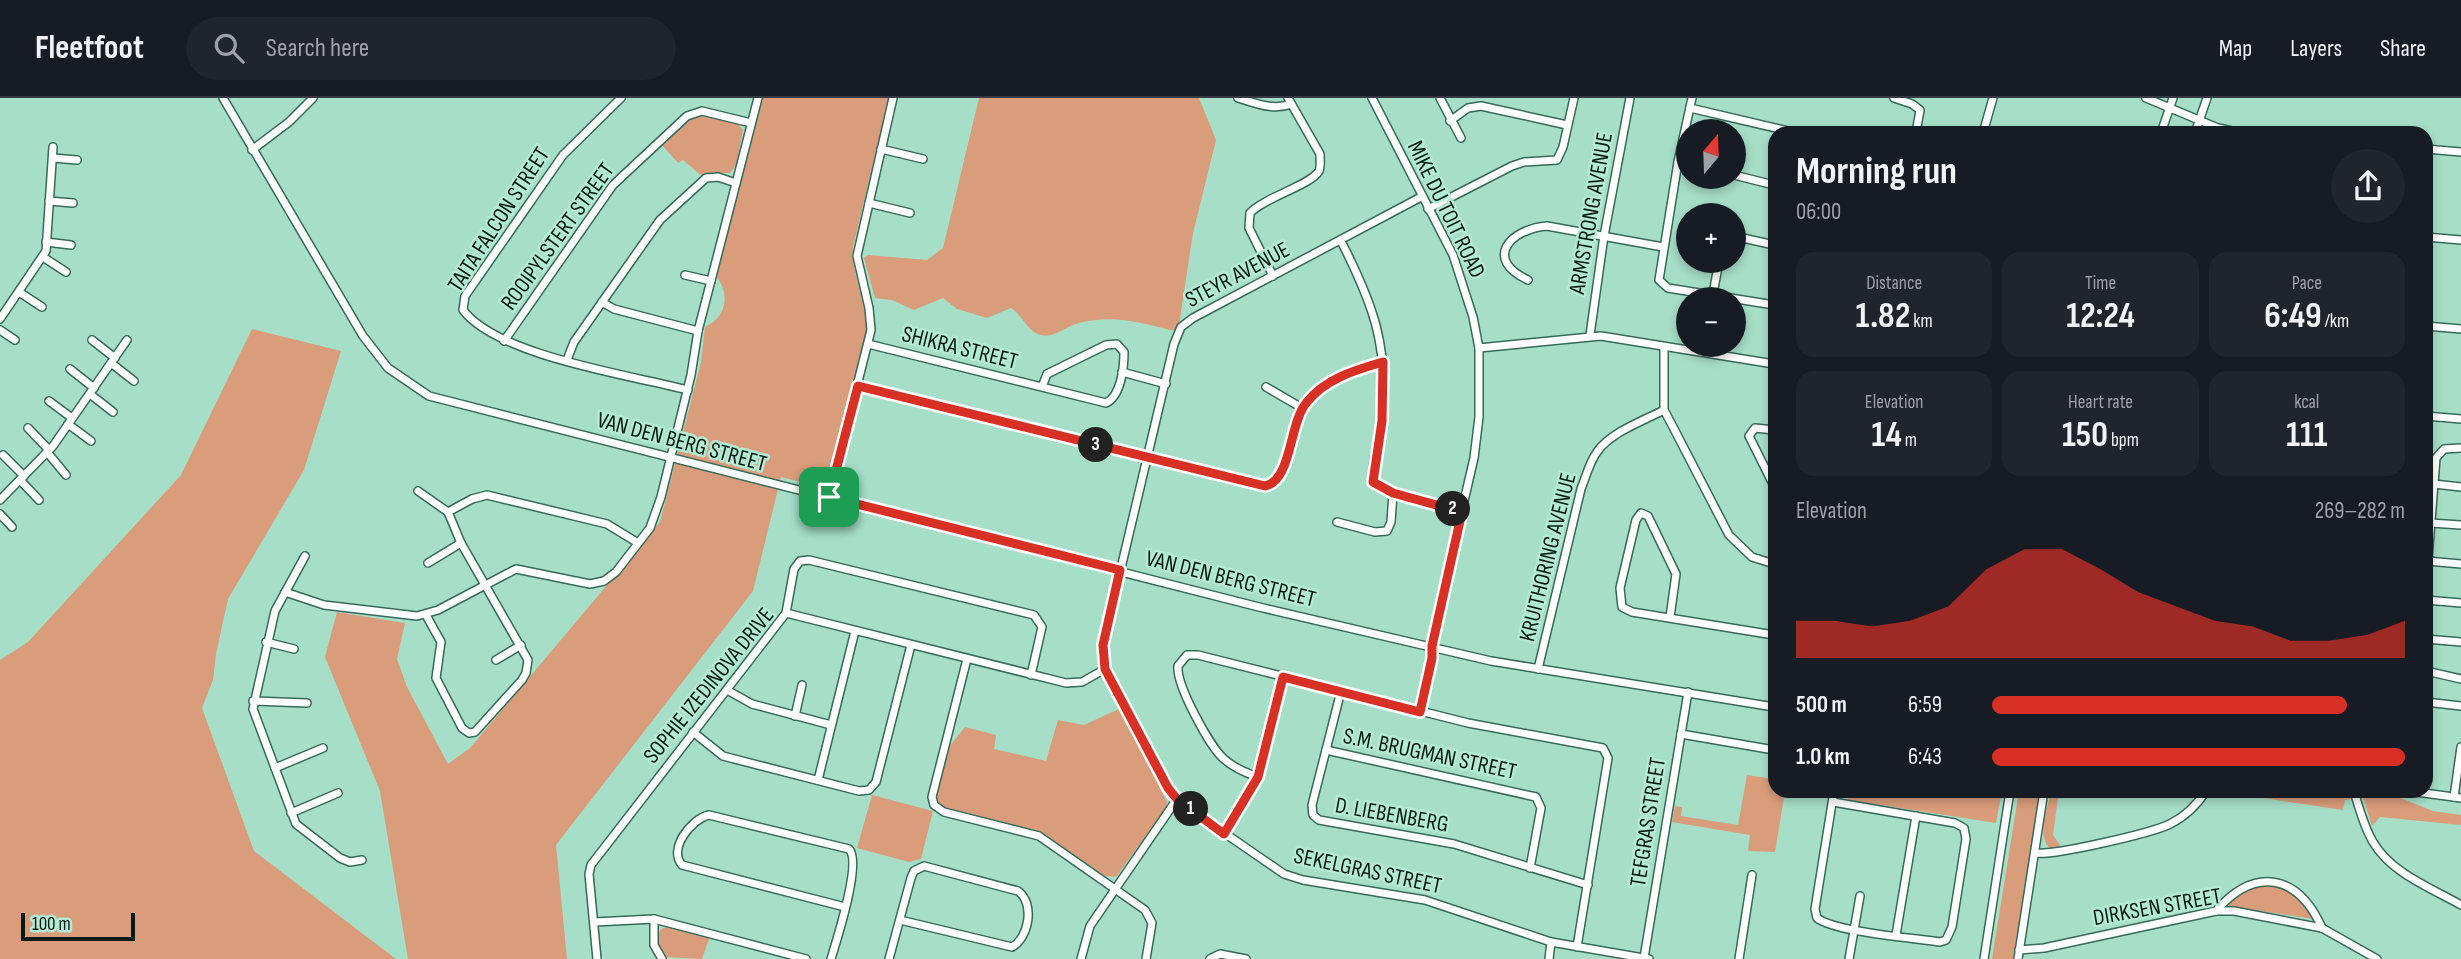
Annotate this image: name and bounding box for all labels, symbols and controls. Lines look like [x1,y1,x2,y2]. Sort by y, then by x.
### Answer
search box [186,17,676,80]
text: Fleetfoot [35,28,144,68]
icon: search [210,29,248,67]
text: Search here [266,33,369,64]
text: Map [2219,34,2252,63]
text: Layers [2290,34,2342,63]
text: Share [2380,34,2426,63]
north arrow [1676,119,1746,189]
map controls [1676,119,1746,357]
street label: ARMSTRONG AVENUE [1563,130,1619,297]
street label: MIKE DU TOIT ROAD [1401,136,1491,282]
street label: TAITA FALCON STREET [442,142,556,297]
text: Morning run [1796,149,1957,194]
button: share [2331,149,2405,223]
street label: ROOIPYLSTERT STREET [495,157,621,316]
text: 06:00 [1796,198,1841,226]
button: + [1676,203,1746,273]
street label: STEYR AVENUE [1181,236,1294,314]
text: Distance [1866,272,1922,295]
text: Time [2085,272,2116,295]
text: Pace [2292,272,2322,295]
button: − [1676,287,1746,357]
text: 1.82 [1856,295,1910,338]
text: 12:24 [2066,295,2135,338]
text: 6:49 [2264,295,2322,338]
text: km [1910,310,1933,333]
text: /km [2322,310,2349,333]
street label: SHIKRA STREET [899,320,1021,376]
text: Elevation [1865,391,1923,414]
text: Heart rate [2068,391,2133,414]
text: kcal [2294,391,2319,414]
street label: VAN DEN BERG STREET [594,406,770,478]
text: 14 [1871,414,1902,457]
text: 150 [2062,414,2108,457]
text: 111 [2286,414,2327,457]
pin: 3 [1078,428,1114,462]
text: m [1902,429,1917,452]
text: bpm [2108,429,2139,452]
text: 3 [1091,433,1100,456]
pin [799,467,859,527]
street label: KRUITHORING AVENUE [1513,470,1582,645]
icon: arrive [810,478,848,516]
pin: 2 [1436,492,1470,526]
text: 2 [1448,497,1457,520]
text: Elevation [1796,497,1867,525]
text: 269–282 m [2315,497,2405,525]
street label: VAN DEN BERG STREET [1143,544,1319,614]
street label: SOPHIE IZEDINOVA DRIVE [637,602,780,769]
text: 500 m [1796,691,1847,719]
text: 6:59 [1908,691,1942,719]
street label: S.M. BRUGMAN STREET [1341,722,1519,786]
text: 1.0 km [1796,743,1850,771]
text: 6:43 [1908,743,1942,771]
street label: TEFGRAS STREET [1624,755,1672,889]
street label: D. LIEBENBERG [1333,791,1451,839]
pin: 1 [1174,792,1208,826]
text: 1 [1187,797,1194,820]
street label: SEKELGRAS STREET [1291,842,1444,900]
street label: DIRKSEN STREET [2091,882,2223,932]
scale bar [21,910,135,942]
text: 100 m [32,913,71,936]

